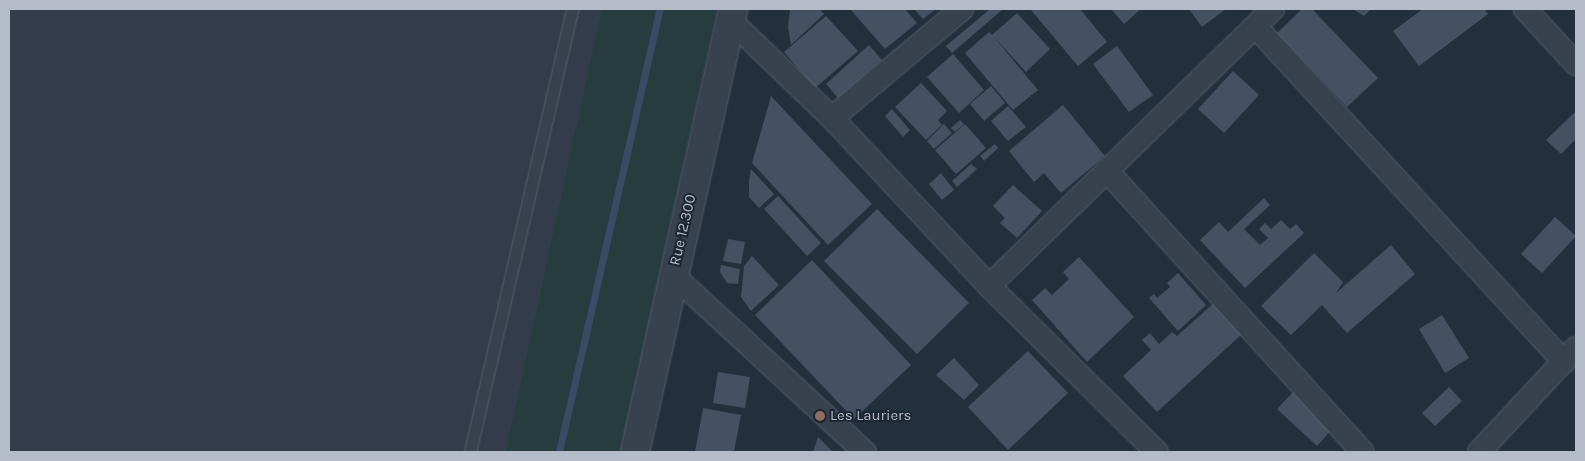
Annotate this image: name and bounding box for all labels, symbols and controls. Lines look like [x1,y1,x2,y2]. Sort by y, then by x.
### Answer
street label: Rue 12.300 [666,193,700,267]
place label: Les Lauriers [830,407,911,425]
marker: Les Lauriers [814,410,826,422]

